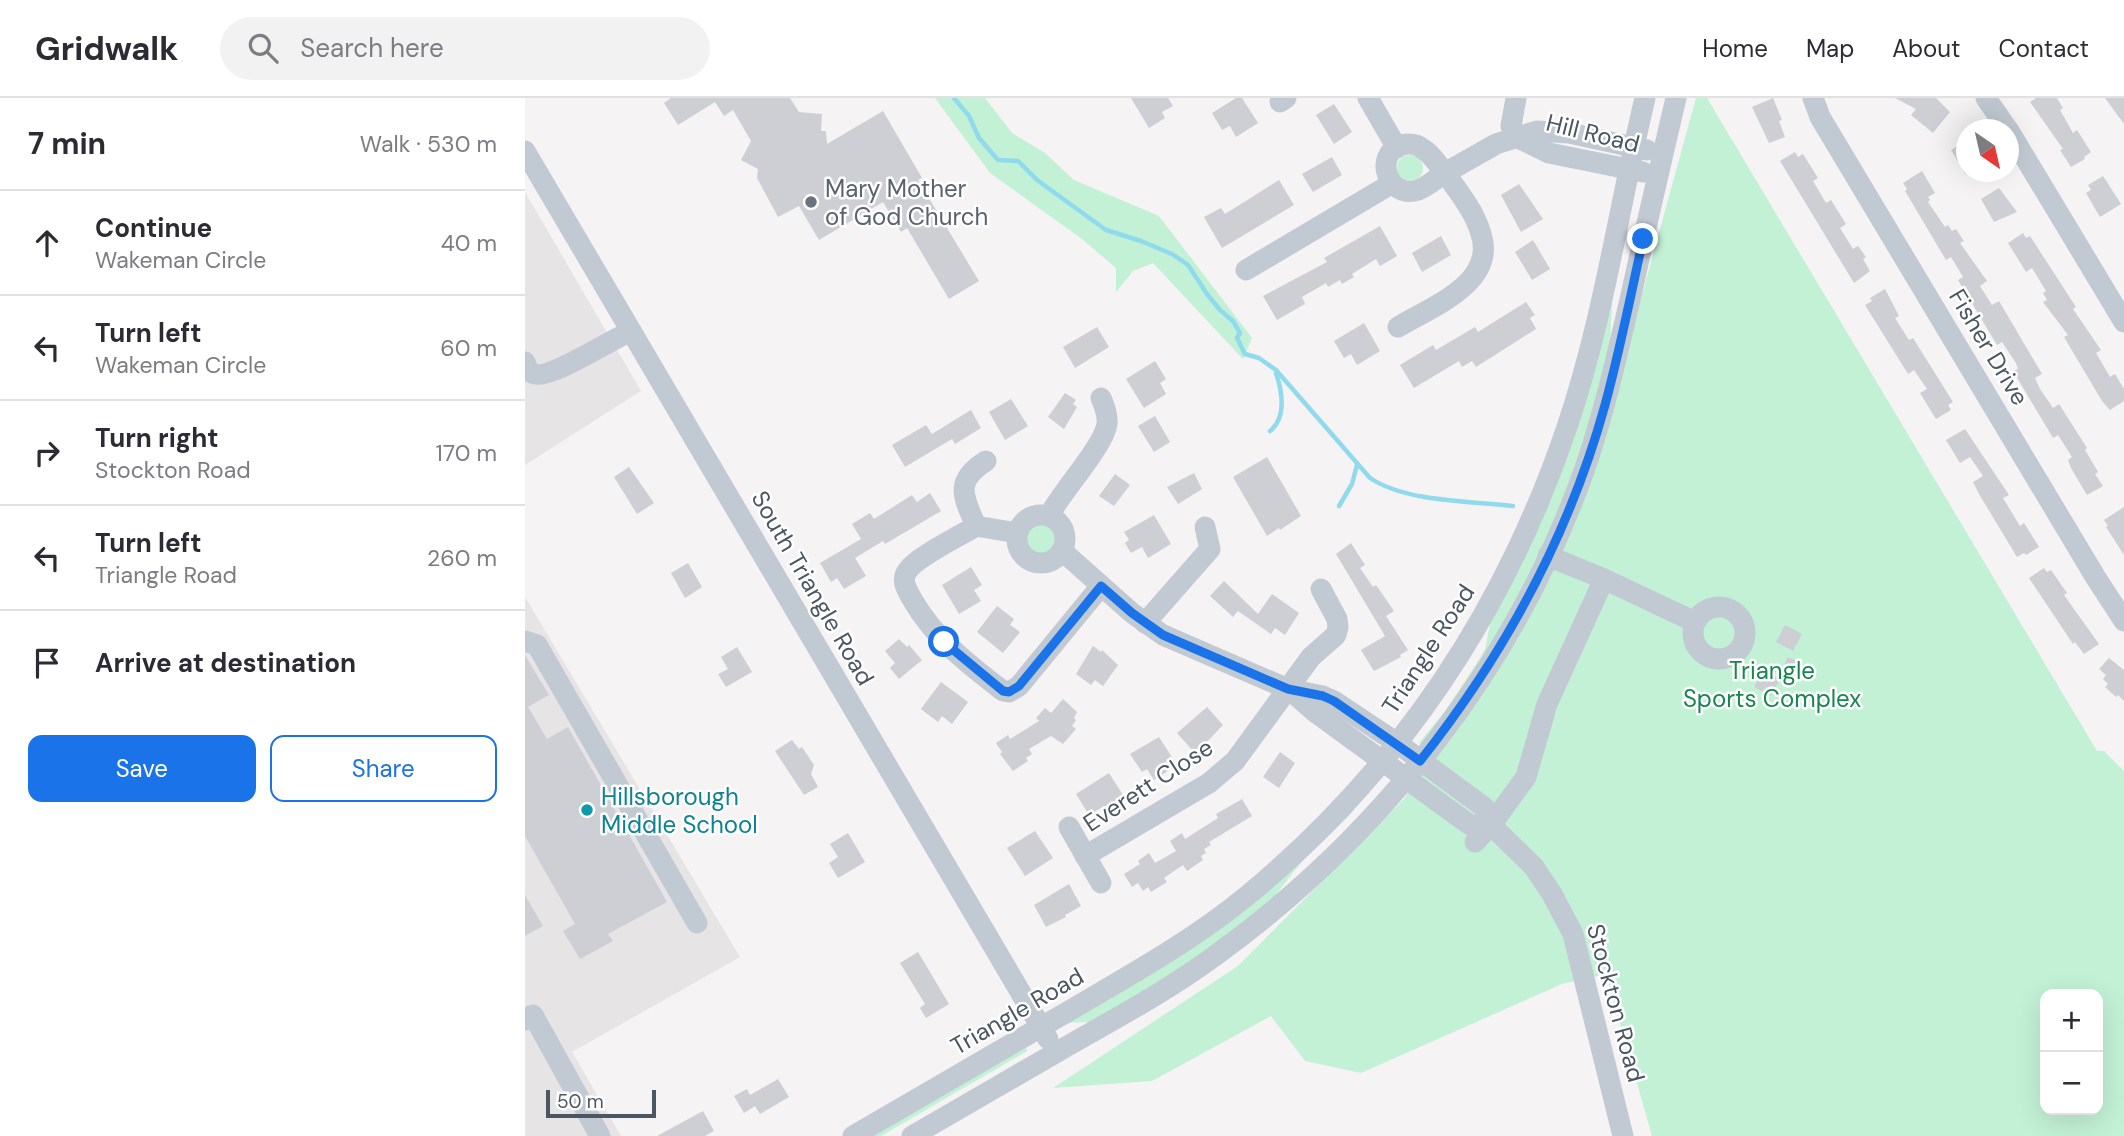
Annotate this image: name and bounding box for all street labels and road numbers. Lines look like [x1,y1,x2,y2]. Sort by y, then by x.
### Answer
street label: Hill Road [1543,106,1643,160]
street label: Fisher Drive [1942,283,2036,411]
street label: South Triangle Road [745,485,881,691]
street label: Triangle Road [1375,578,1481,720]
street label: Everett Close [1077,732,1219,838]
street label: Stockton Road [1580,921,1652,1085]
street label: Triangle Road [945,961,1089,1061]

